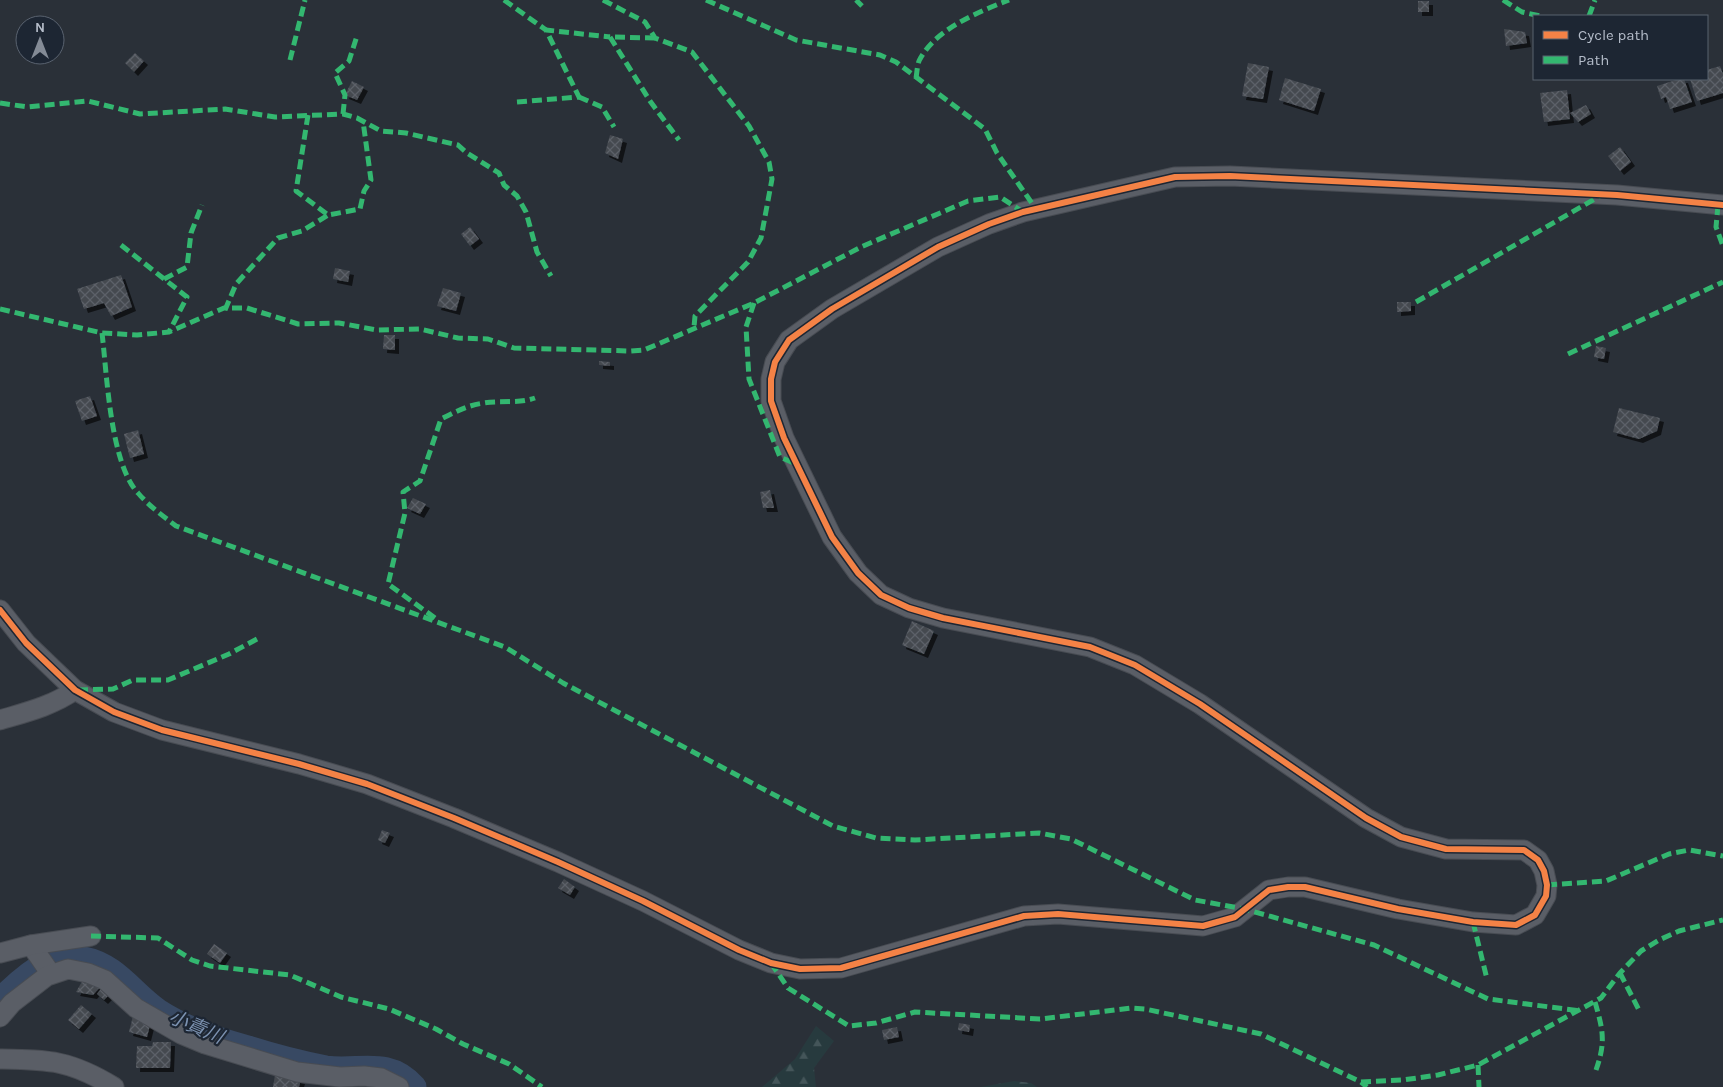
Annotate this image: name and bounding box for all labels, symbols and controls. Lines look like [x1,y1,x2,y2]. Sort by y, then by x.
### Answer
north arrow [15,15,65,65]
legend [1533,15,1708,80]
text: N [35,19,45,36]
text: Cycle path [1578,26,1649,44]
text: Path [1578,51,1609,69]
water label: 小責川 [165,1006,228,1049]

